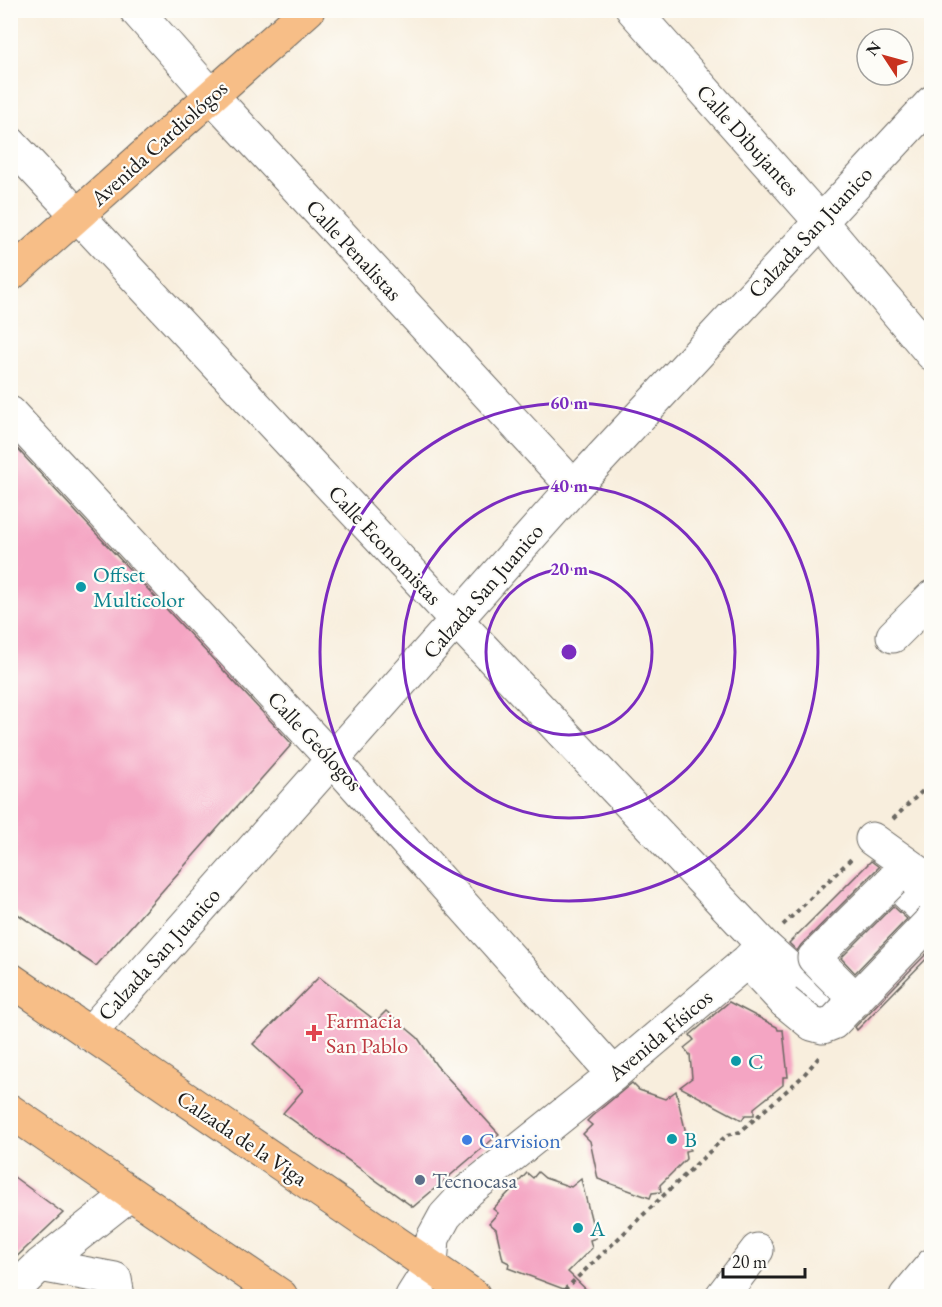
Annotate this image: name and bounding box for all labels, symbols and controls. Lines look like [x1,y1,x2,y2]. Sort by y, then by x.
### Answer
north arrow [855,27,915,87]
text: N [861,37,886,60]
street label: Avenida Cardiológos [83,74,234,213]
street label: Calle Dibujantes [690,78,806,202]
street label: Calzada San Juanico [741,160,879,304]
street label: Calle Penalistas [300,193,408,307]
text: 60 m [550,391,588,414]
text: 40 m [550,474,588,497]
street label: Calle Economistas [322,479,448,611]
street label: Calzada San Juanico [416,517,550,665]
text: 20 m [550,557,588,580]
place label: Offset Multicolor [93,560,185,614]
marker: Offset Multicolor [74,580,88,594]
centre of rings [559,642,579,662]
street label: Calle Geólogos [261,685,369,797]
street label: Calzada San Juanico [91,881,227,1027]
street label: Avenida Físicos [601,983,718,1088]
place label: Farmacia San Pablo [326,1006,408,1060]
marker: Farmacia San Pablo [307,1026,321,1040]
place label: C [748,1047,764,1076]
marker: C [729,1054,743,1068]
street label: Calzada de la Viga [171,1084,313,1193]
place label: B [684,1125,697,1154]
place label: Carvision [479,1126,561,1155]
marker: B [665,1132,679,1146]
marker: Carvision [460,1133,474,1147]
place label: Tecnocasa [432,1166,517,1195]
marker: Tecnocasa [413,1173,427,1187]
place label: A [589,1214,606,1243]
marker: A [571,1221,585,1235]
scale bar [723,1241,806,1279]
text: 20 m [732,1250,767,1273]

